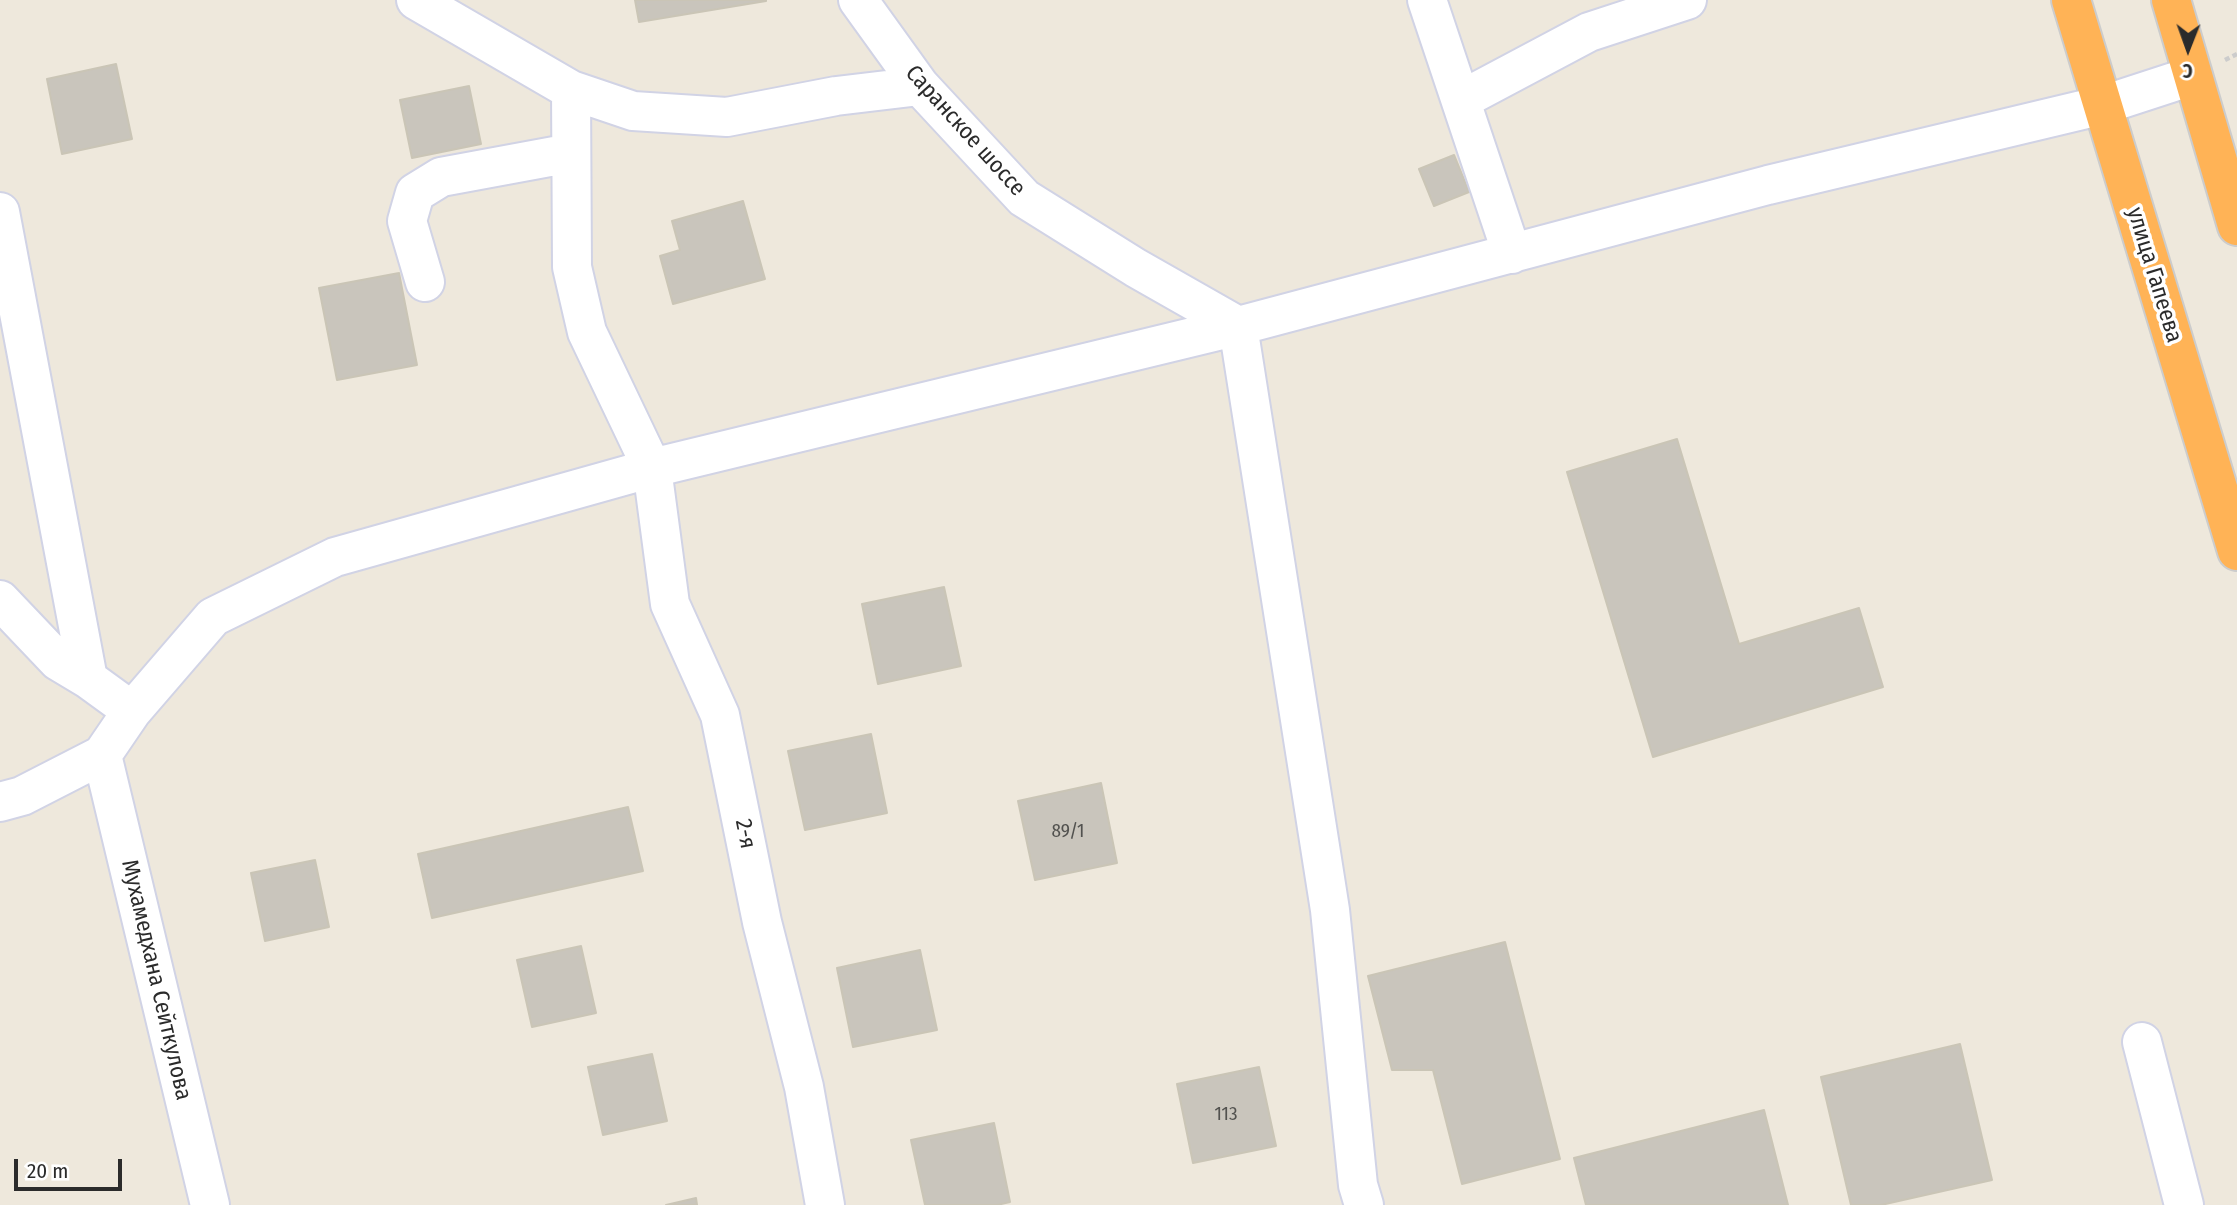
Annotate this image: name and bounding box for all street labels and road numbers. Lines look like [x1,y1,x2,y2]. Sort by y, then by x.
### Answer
street label: Саранское шоссе [899,60,1031,202]
street label: улица Гапеева [2120,204,2188,346]
street label: 2-я [729,817,761,851]
street label: Мухамедхана Сейткулова [115,857,197,1103]

